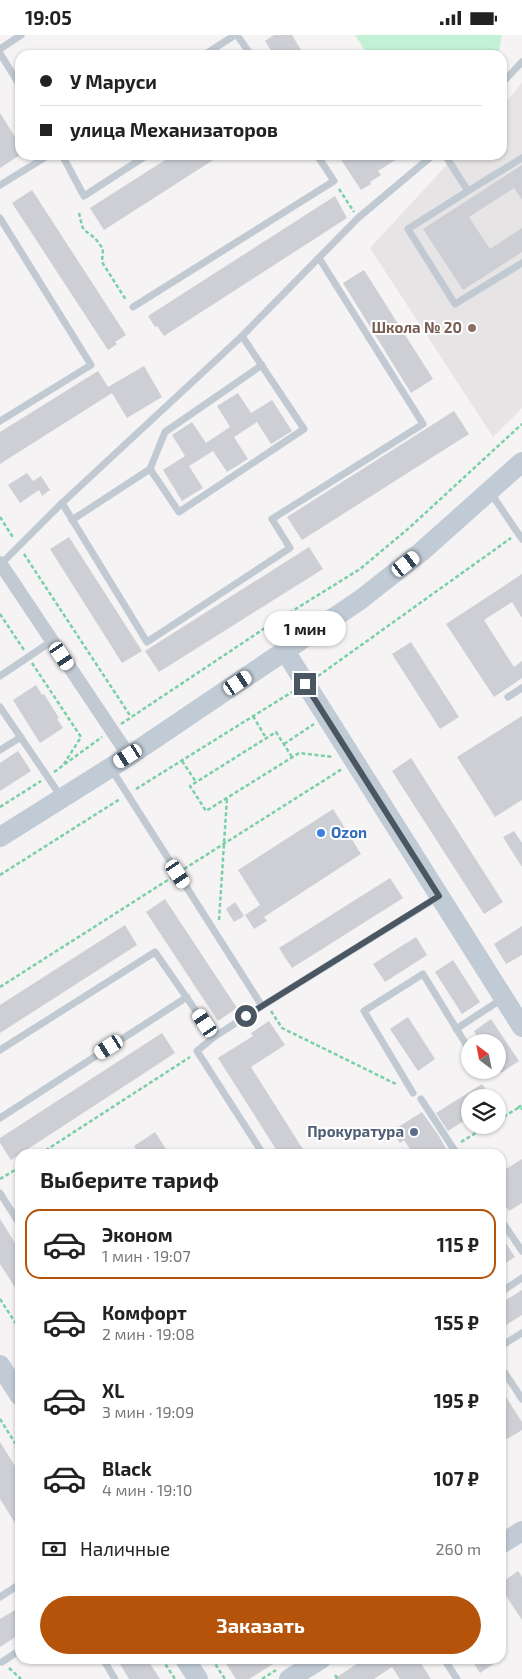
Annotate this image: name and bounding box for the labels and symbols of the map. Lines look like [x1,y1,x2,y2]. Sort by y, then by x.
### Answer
place label: Школа № 20 [371,318,462,336]
marker: Школа № 20 [466,322,478,334]
car [389,549,422,579]
callout: 1 мин [264,611,346,647]
car [47,639,76,673]
car [221,668,254,698]
route end [294,673,316,695]
car [111,742,144,770]
place label: Ozon [331,823,367,841]
marker: Ozon [315,827,327,839]
car [163,857,192,891]
route start [235,1005,257,1027]
car [190,1006,219,1040]
car [92,1033,125,1061]
north arrow [461,1034,506,1079]
place label: Прокуратура [307,1122,404,1140]
marker: Прокуратура [408,1126,420,1138]

